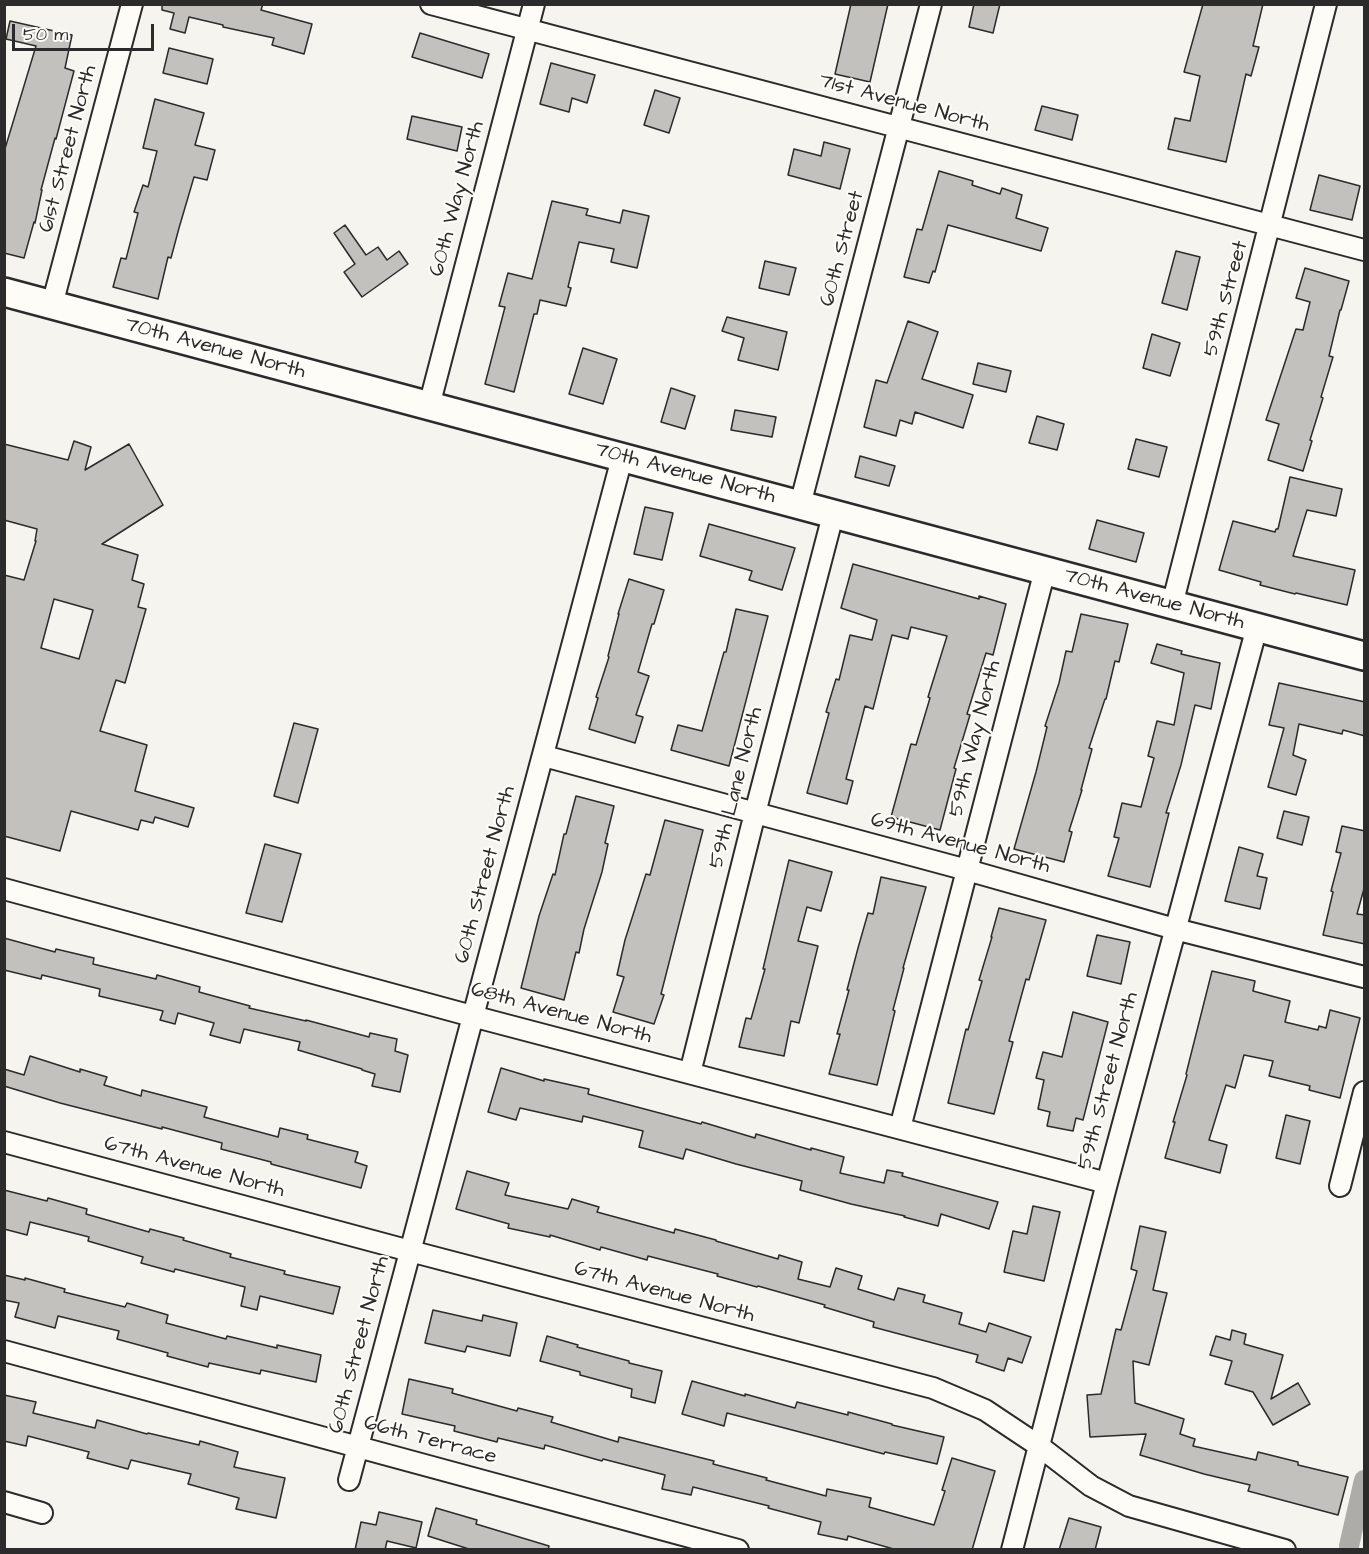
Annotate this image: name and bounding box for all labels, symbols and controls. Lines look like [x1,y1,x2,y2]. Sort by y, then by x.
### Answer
scale bar [15,12,158,50]
text: 50 m [23,22,68,47]
street label: 61st Street North [35,63,103,235]
street label: 71st Avenue North [816,69,992,139]
street label: 60th Way North [425,119,491,279]
street label: 60th Street [815,189,871,309]
street label: 59th Street [1199,238,1255,360]
street label: 70th Avenue North [122,313,308,385]
street label: 70th Avenue North [592,438,778,510]
street label: 70th Avenue North [1061,564,1247,636]
street label: 59th Way North [944,658,1008,820]
street label: 59th Lane North [705,705,769,871]
street label: 60th Street North [450,784,522,966]
street label: 69th Avenue North [868,808,1052,880]
street label: 68th Avenue North [468,978,654,1050]
street label: 59th Street North [1073,989,1145,1173]
street label: 67th Avenue North [101,1132,287,1204]
street label: 60th Street North [324,1254,396,1436]
street label: 67th Avenue North [571,1257,757,1329]
street label: 66th Terrace [361,1411,499,1471]

